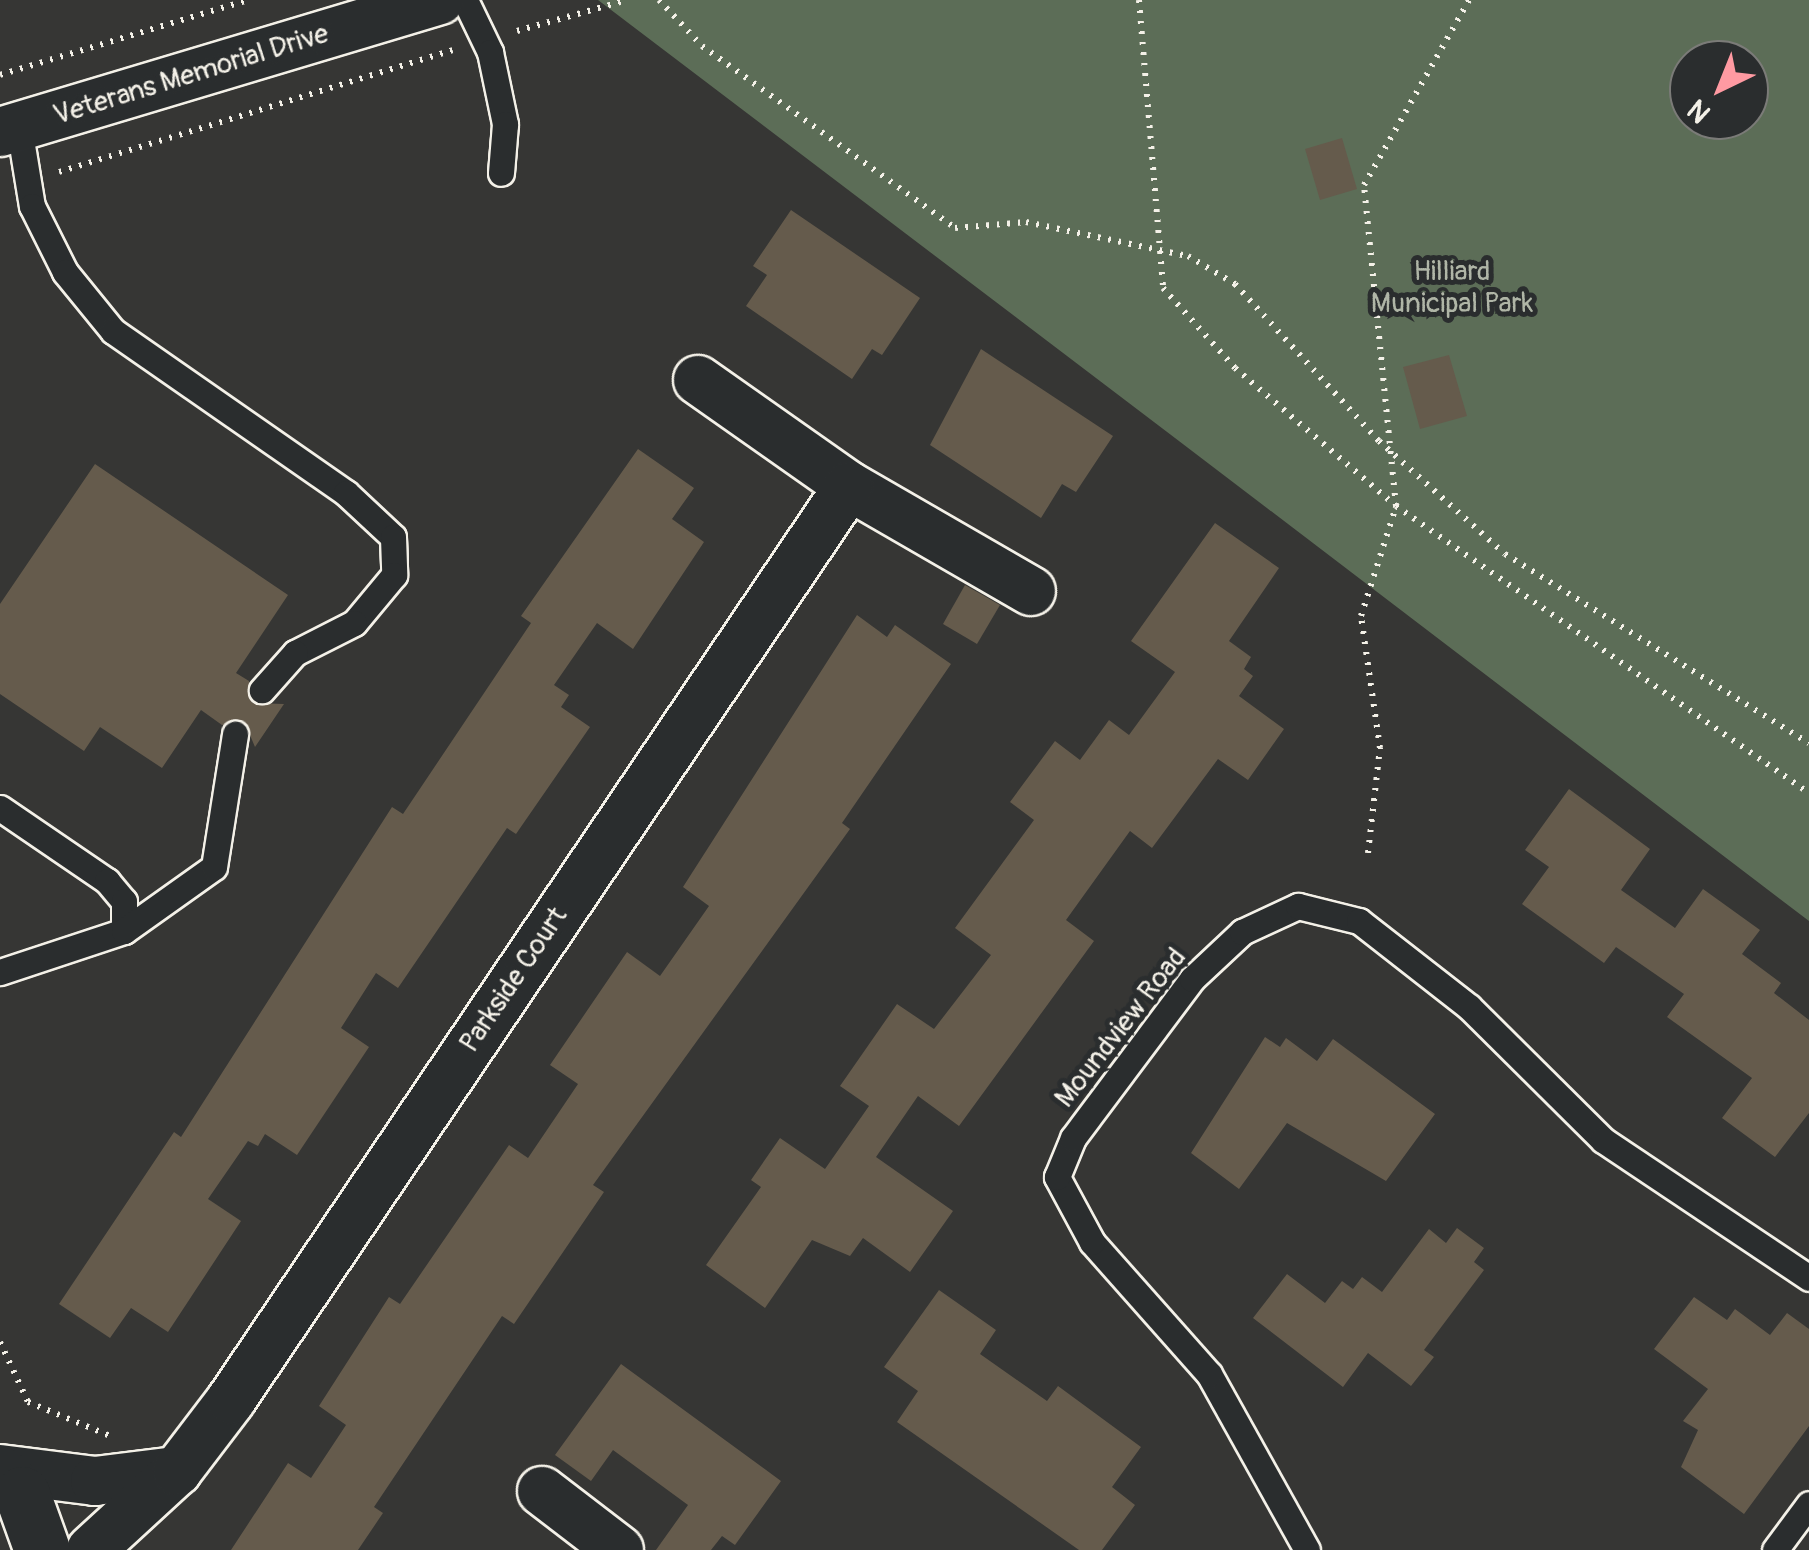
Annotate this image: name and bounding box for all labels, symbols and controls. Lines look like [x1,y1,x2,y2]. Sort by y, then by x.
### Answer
street label: Veterans Memorial Drive [49,17,333,133]
north arrow [1669,40,1769,140]
text: N [1681,92,1718,130]
park label: Hilliard Municipal Park [1371,255,1533,321]
street label: Parkside Court [453,901,575,1059]
street label: Moundview Road [1048,942,1194,1114]

